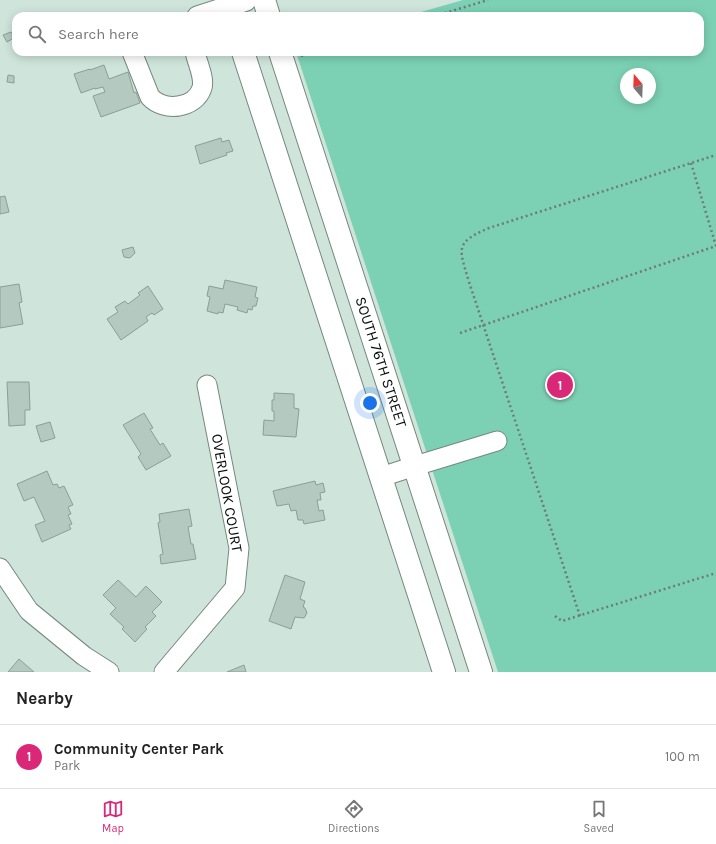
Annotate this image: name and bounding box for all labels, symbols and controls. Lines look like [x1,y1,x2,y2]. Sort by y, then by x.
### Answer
search box [12,12,704,56]
icon: search [26,23,48,45]
text: Search here [58,25,139,43]
north arrow [620,68,656,104]
street label: SOUTH 76TH STREET [351,294,411,430]
pin: 1 [547,370,573,400]
your location [360,393,380,413]
street label: OVERLOOK COURT [208,432,246,554]
text: Nearby [16,688,73,708]
text: Community Center Park [54,740,224,758]
text: 1 [27,749,31,764]
text: 100 m [665,749,700,764]
text: Park [54,758,80,773]
tab: Map [102,798,124,835]
tab: Directions [328,798,380,835]
tab: Saved [584,798,614,835]

